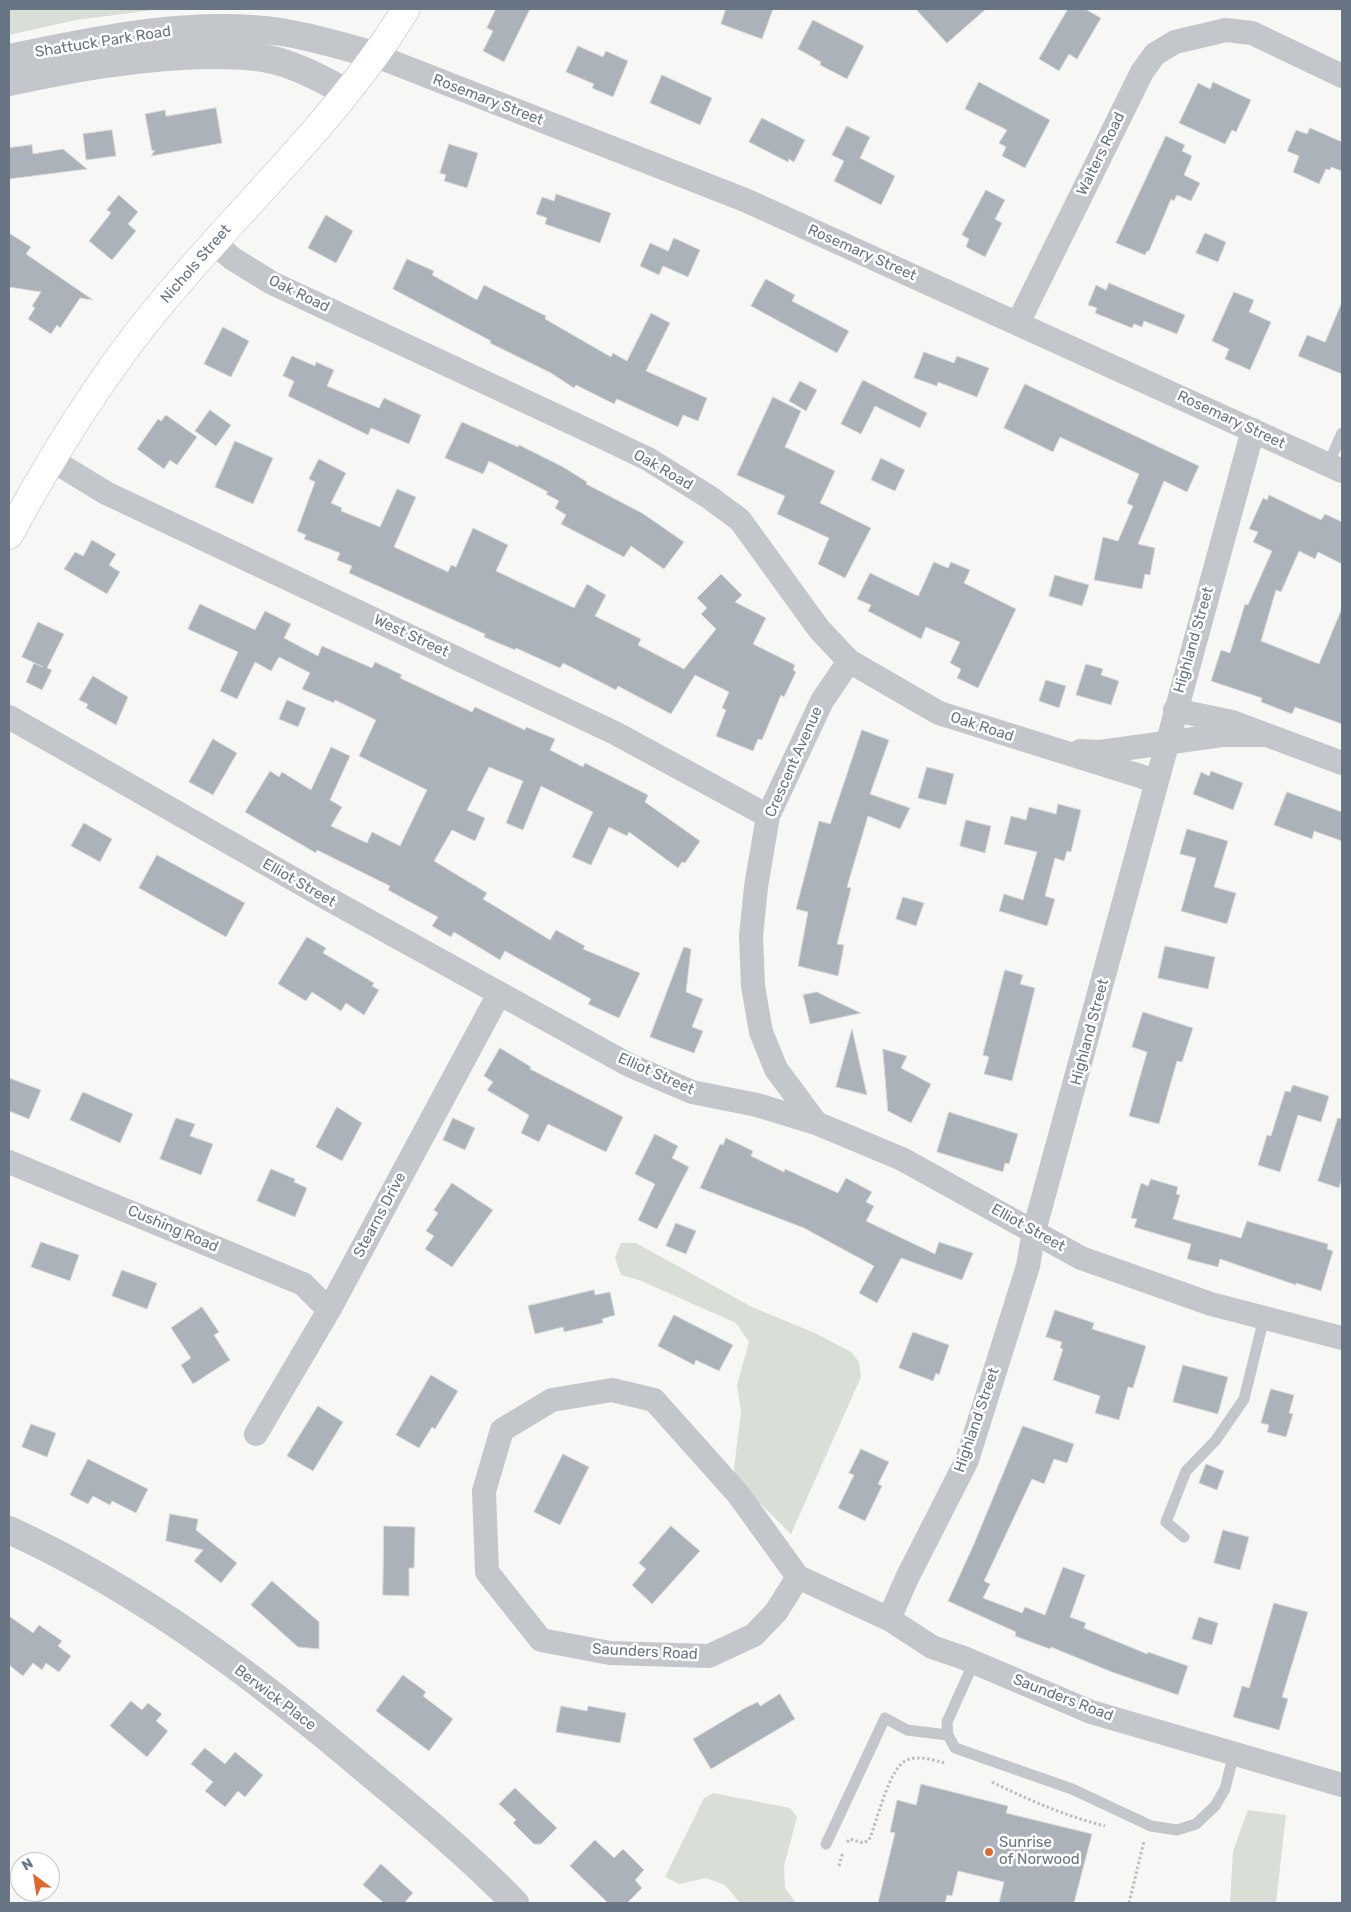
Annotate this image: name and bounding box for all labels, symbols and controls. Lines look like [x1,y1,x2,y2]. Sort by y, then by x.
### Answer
street label: Shattuck Park Road [34,22,172,62]
street label: Rosemary Street [430,71,546,129]
street label: Walters Road [1073,109,1129,199]
street label: Nichols Street [157,221,235,307]
street label: Rosemary Street [805,221,919,285]
street label: Oak Road [266,272,332,316]
street label: Rosemary Street [1174,387,1288,453]
street label: Oak Road [630,446,696,494]
street label: Highland Street [1170,585,1218,695]
street label: West Street [371,611,451,661]
street label: Crescent Avenue [762,704,826,820]
street label: Oak Road [948,708,1016,746]
street label: Elliot Street [259,855,339,911]
street label: Highland Street [1067,977,1113,1087]
street label: Elliot Street [615,1049,697,1099]
street label: Stearns Drive [350,1169,410,1261]
street label: Elliot Street [988,1200,1068,1256]
street label: Cushing Road [125,1202,221,1256]
street label: Highland Street [951,1365,1003,1475]
street label: Saunders Road [592,1640,698,1664]
street label: Berwick Place [231,1661,319,1735]
street label: Saunders Road [1010,1671,1116,1725]
place label: Sunrise of Norwood [999,1834,1080,1869]
marker: Sunrise of Norwood [983,1846,995,1858]
north arrow [10,1852,60,1902]
text: N [19,1855,36,1874]

